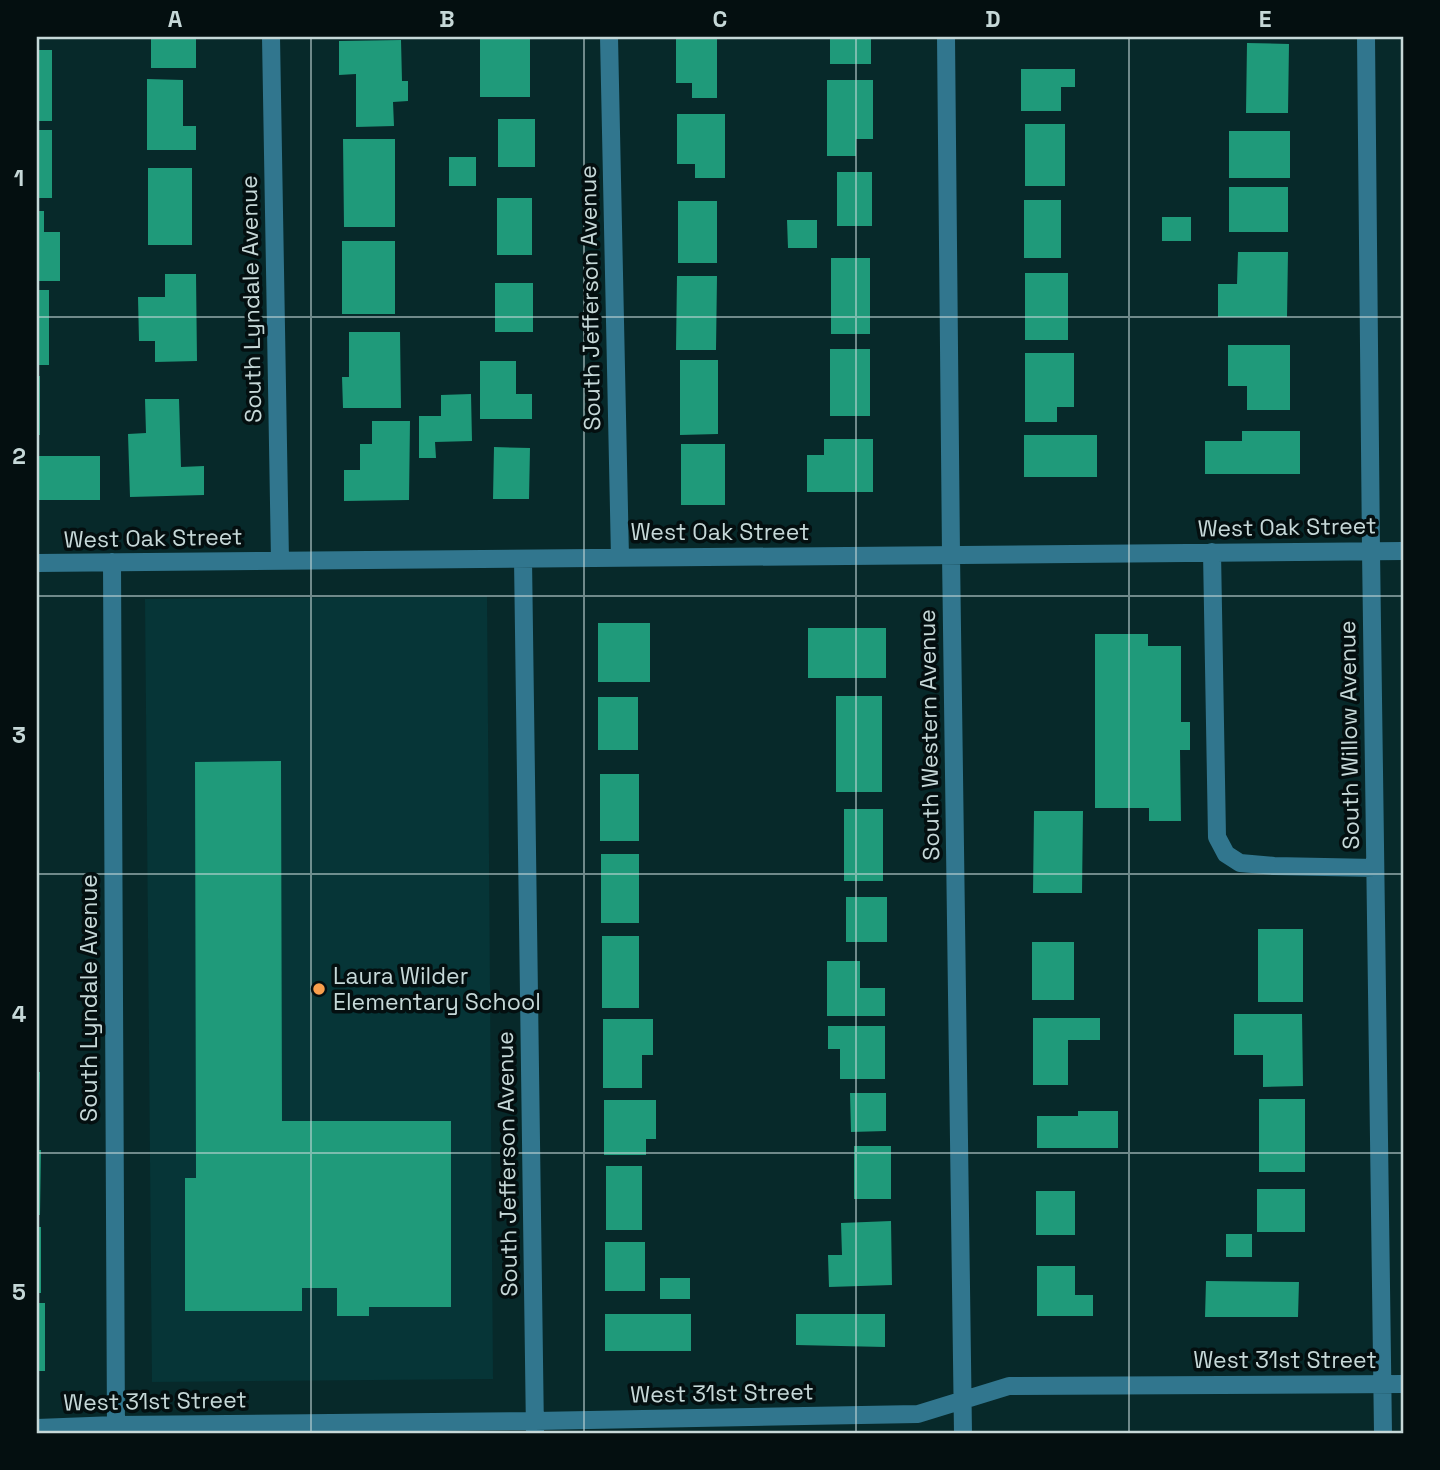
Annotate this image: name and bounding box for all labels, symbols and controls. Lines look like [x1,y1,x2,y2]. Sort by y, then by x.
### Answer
text: A [168,4,183,34]
text: B [439,4,455,34]
text: C [713,4,727,34]
text: D [985,4,1001,34]
text: E [1259,4,1271,34]
text: 1 [14,163,24,193]
street label: South Jefferson Avenue [573,165,607,431]
street label: South Lyndale Avenue [234,175,268,423]
text: 2 [12,441,26,471]
street label: West Oak Street [1197,510,1377,544]
street label: West Oak Street [631,517,809,547]
street label: West Oak Street [63,521,243,555]
street label: South Western Avenue [912,609,946,861]
street label: South Willow Avenue [1332,620,1366,850]
text: 3 [12,720,26,750]
street label: South Lyndale Avenue [74,874,104,1122]
place label: Laura Wilder Elementary School [333,961,541,1017]
marker: Laura Wilder Elementary School [311,981,327,997]
text: 4 [12,999,27,1029]
street label: South Jefferson Avenue [490,1031,524,1297]
text: 5 [12,1277,26,1307]
street label: West 31st Street [1193,1345,1377,1375]
street label: West 31st Street [630,1376,814,1410]
street label: West 31st Street [63,1384,247,1418]

